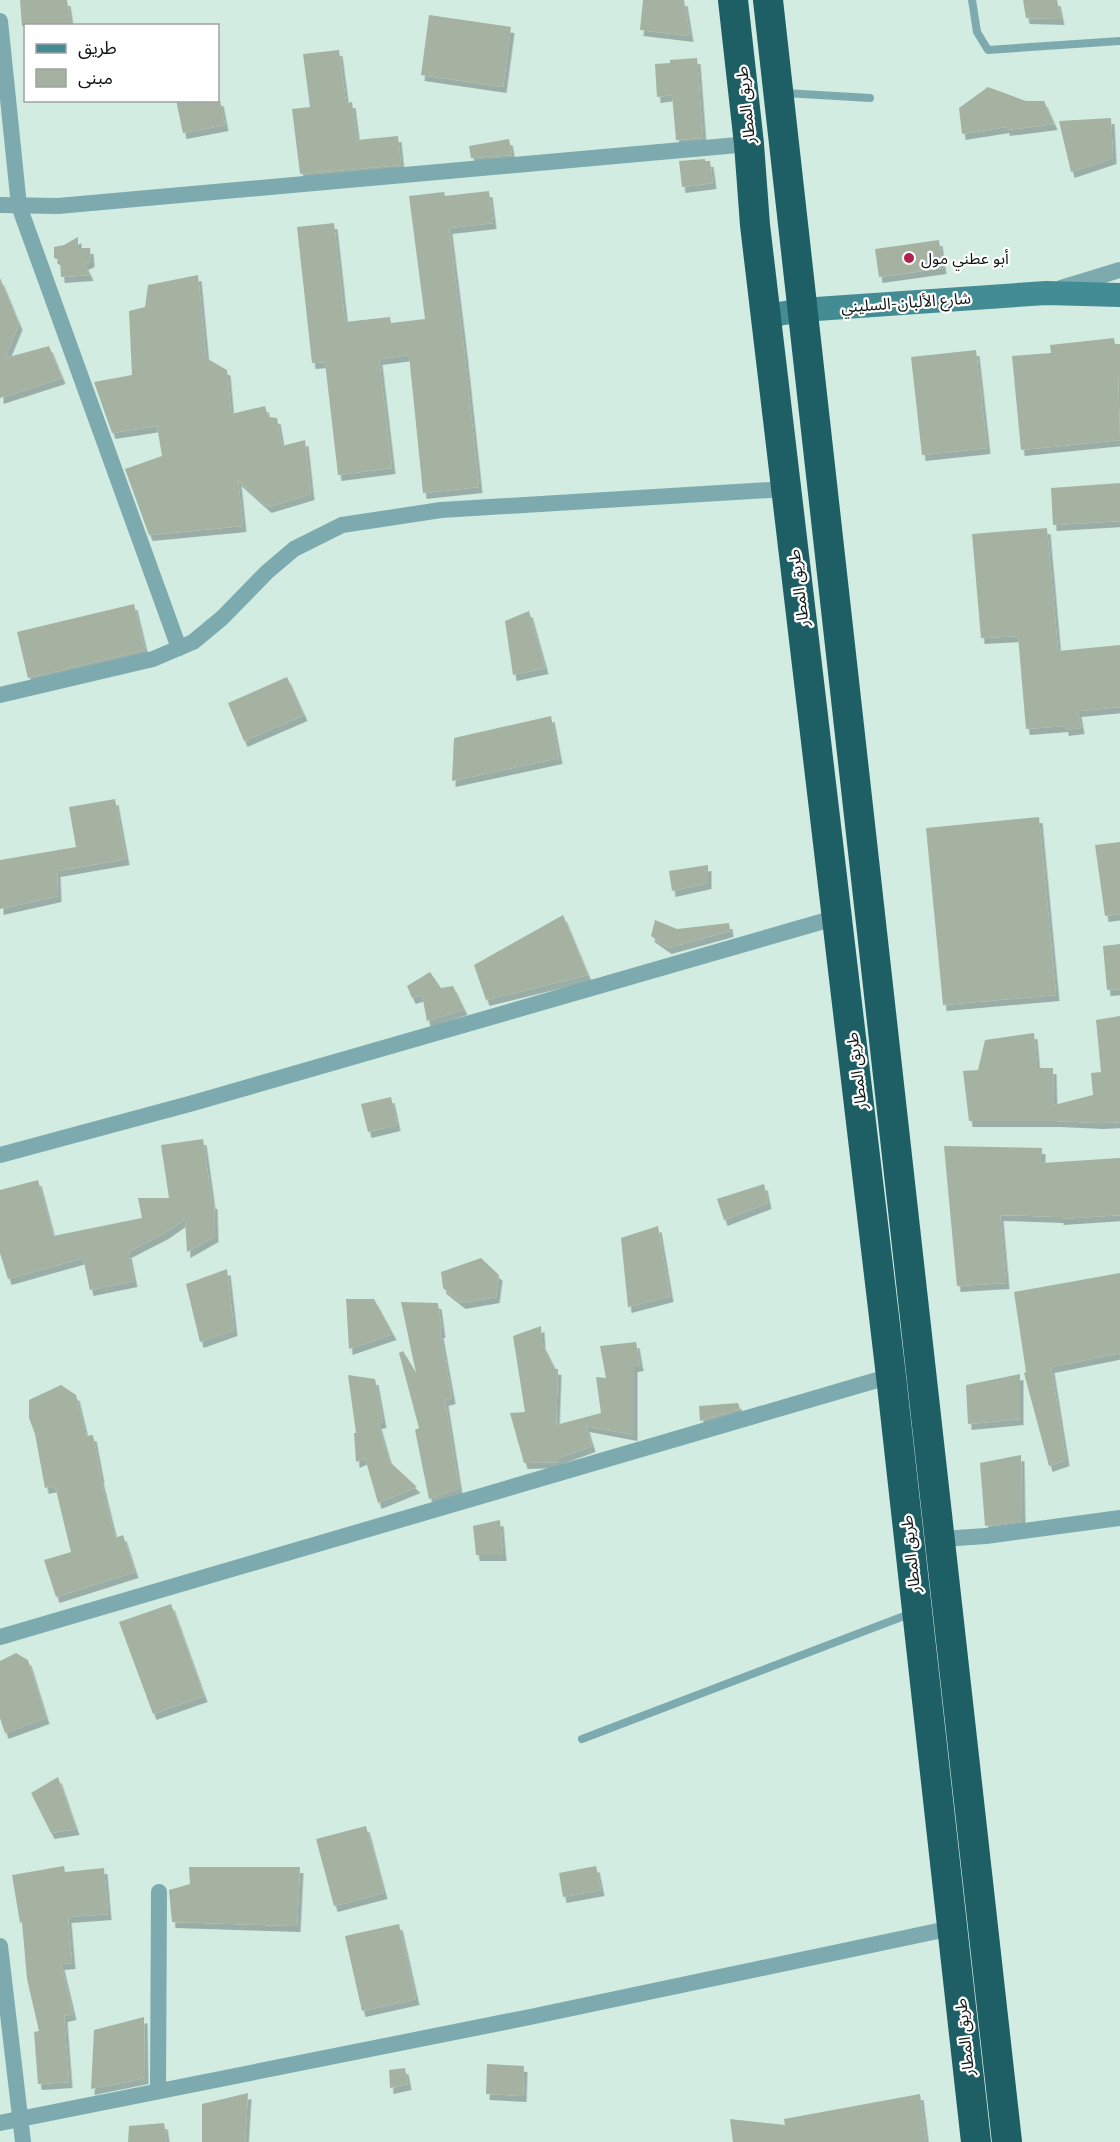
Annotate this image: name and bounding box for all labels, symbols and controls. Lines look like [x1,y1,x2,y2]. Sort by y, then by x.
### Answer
legend [24,24,219,102]
text: طريق [78,36,117,59]
street label: طريق المطار [731,65,760,146]
text: مبنى [78,66,113,89]
place label: أبو عطني مول [921,248,1009,271]
marker: أبو عطني مول [902,251,916,265]
street label: شارع الألبان-السليني [840,287,972,320]
street label: طريق المطار [783,548,814,629]
street label: طريق المطار [841,1031,872,1112]
street label: طريق المطار [896,1514,925,1595]
street label: طريق المطار [950,1997,979,2078]

